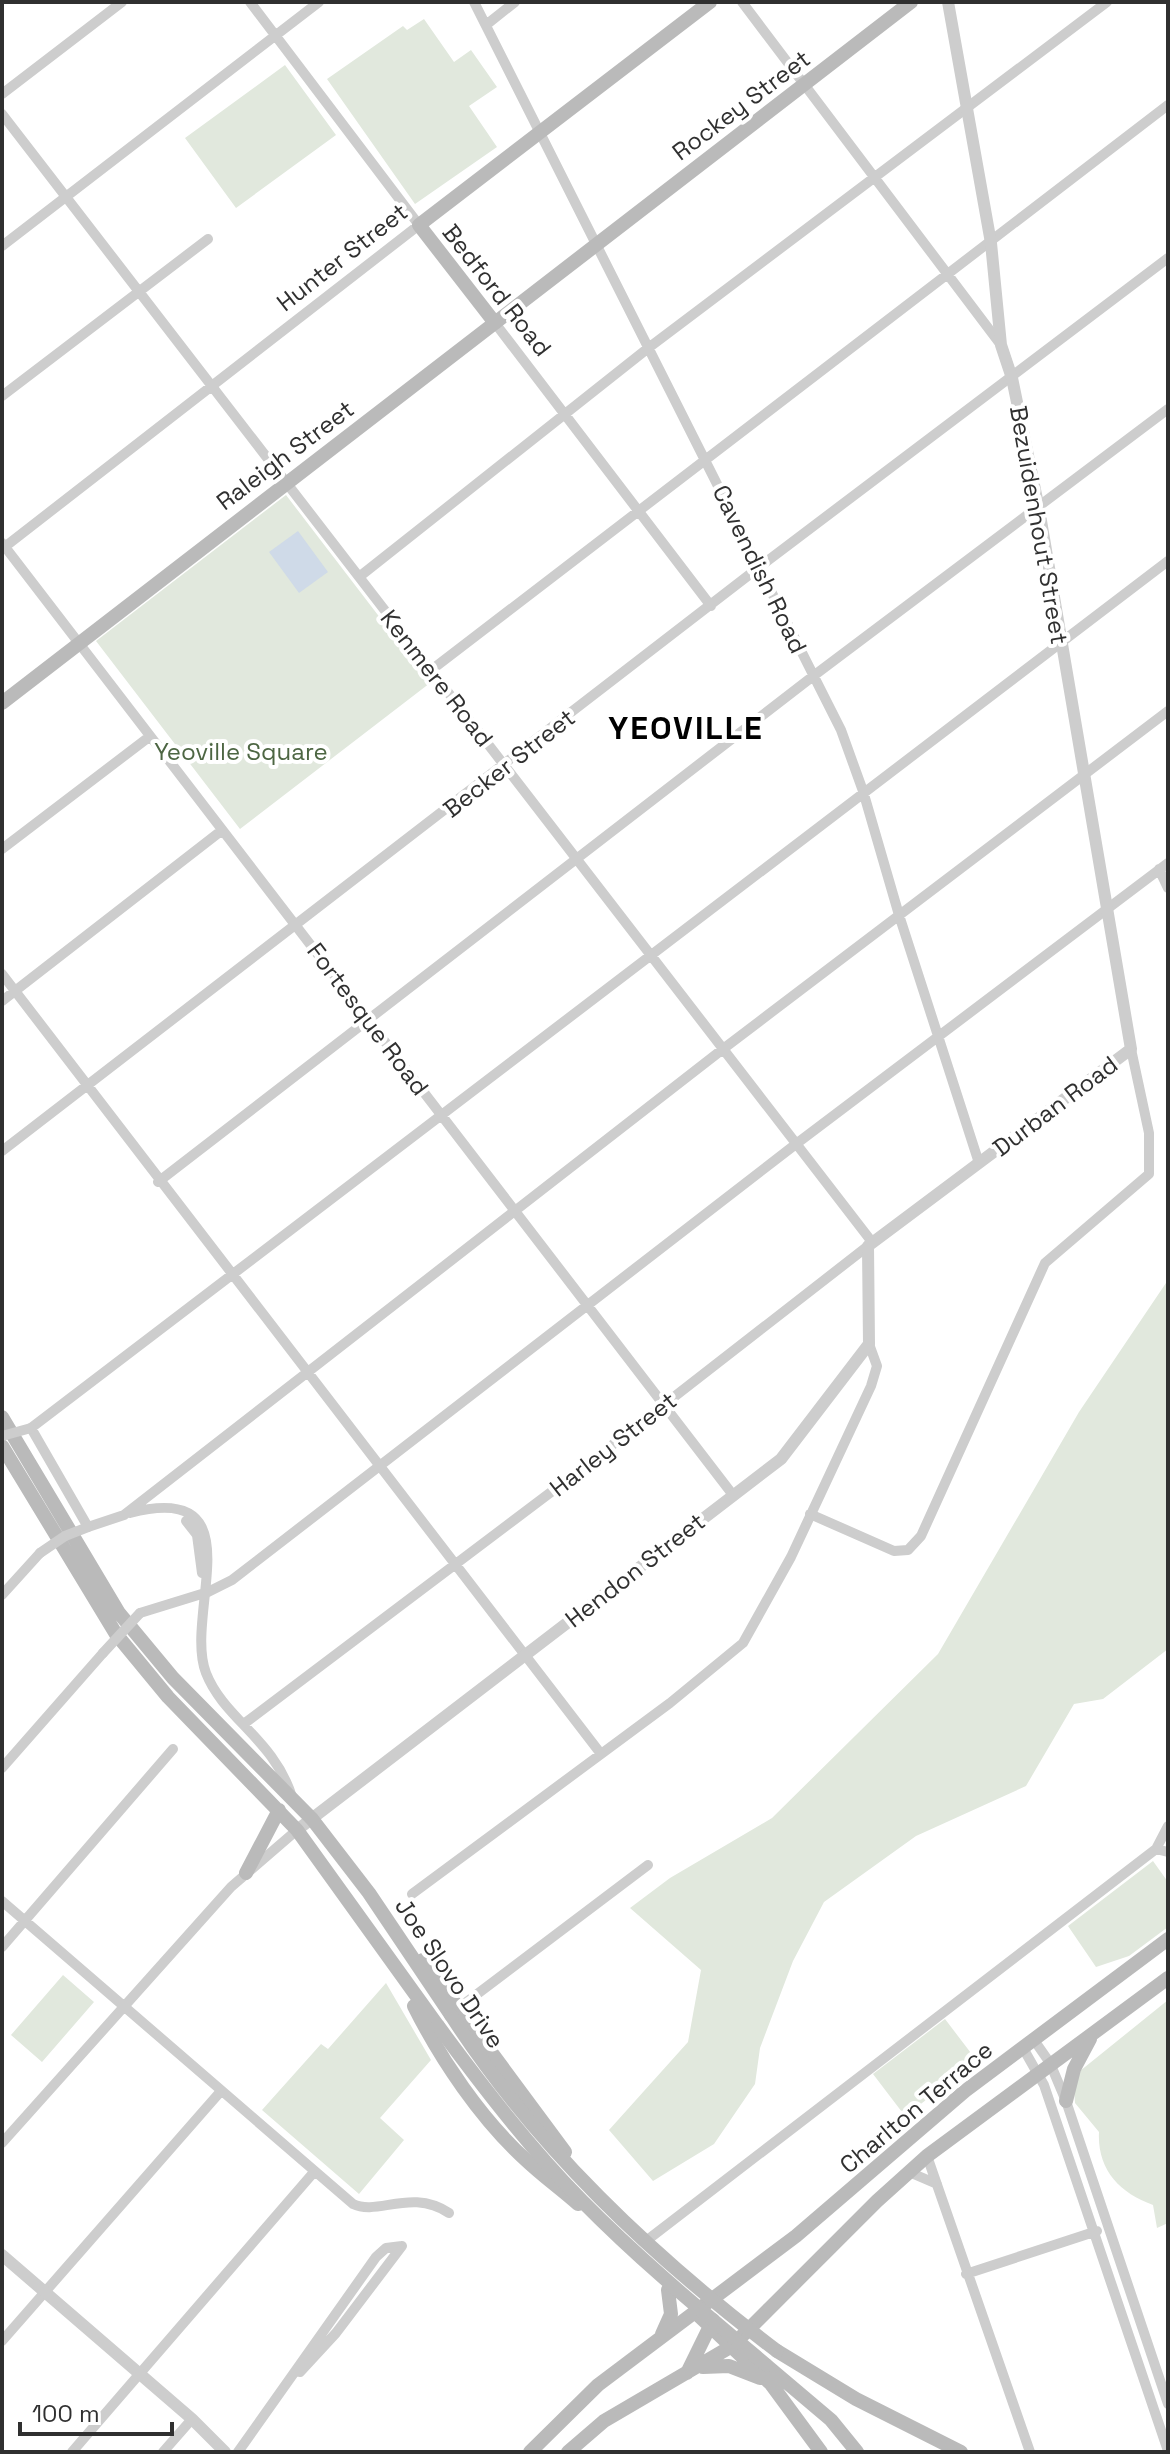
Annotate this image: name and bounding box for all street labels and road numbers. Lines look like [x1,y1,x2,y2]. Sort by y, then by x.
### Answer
street label: Rockey Street [666,43,816,167]
street label: Hunter Street [270,196,414,318]
street label: Bedford Road [436,218,558,362]
street label: Raleigh Street [210,393,360,517]
street label: Bezuidenhout Street [1003,403,1075,647]
street label: Cavendish Road [706,480,814,658]
street label: Kenmere Road [374,603,500,753]
street label: Becker Street [437,702,581,824]
street label: Fortesque Road [300,936,436,1102]
street label: Durban Road [986,1049,1124,1163]
street label: Harley Street [543,1385,683,1503]
street label: Hendon Street [559,1506,711,1634]
street label: Joe Slovo Drive [388,1892,512,2054]
street label: Charlton Terrace [833,2034,999,2180]

